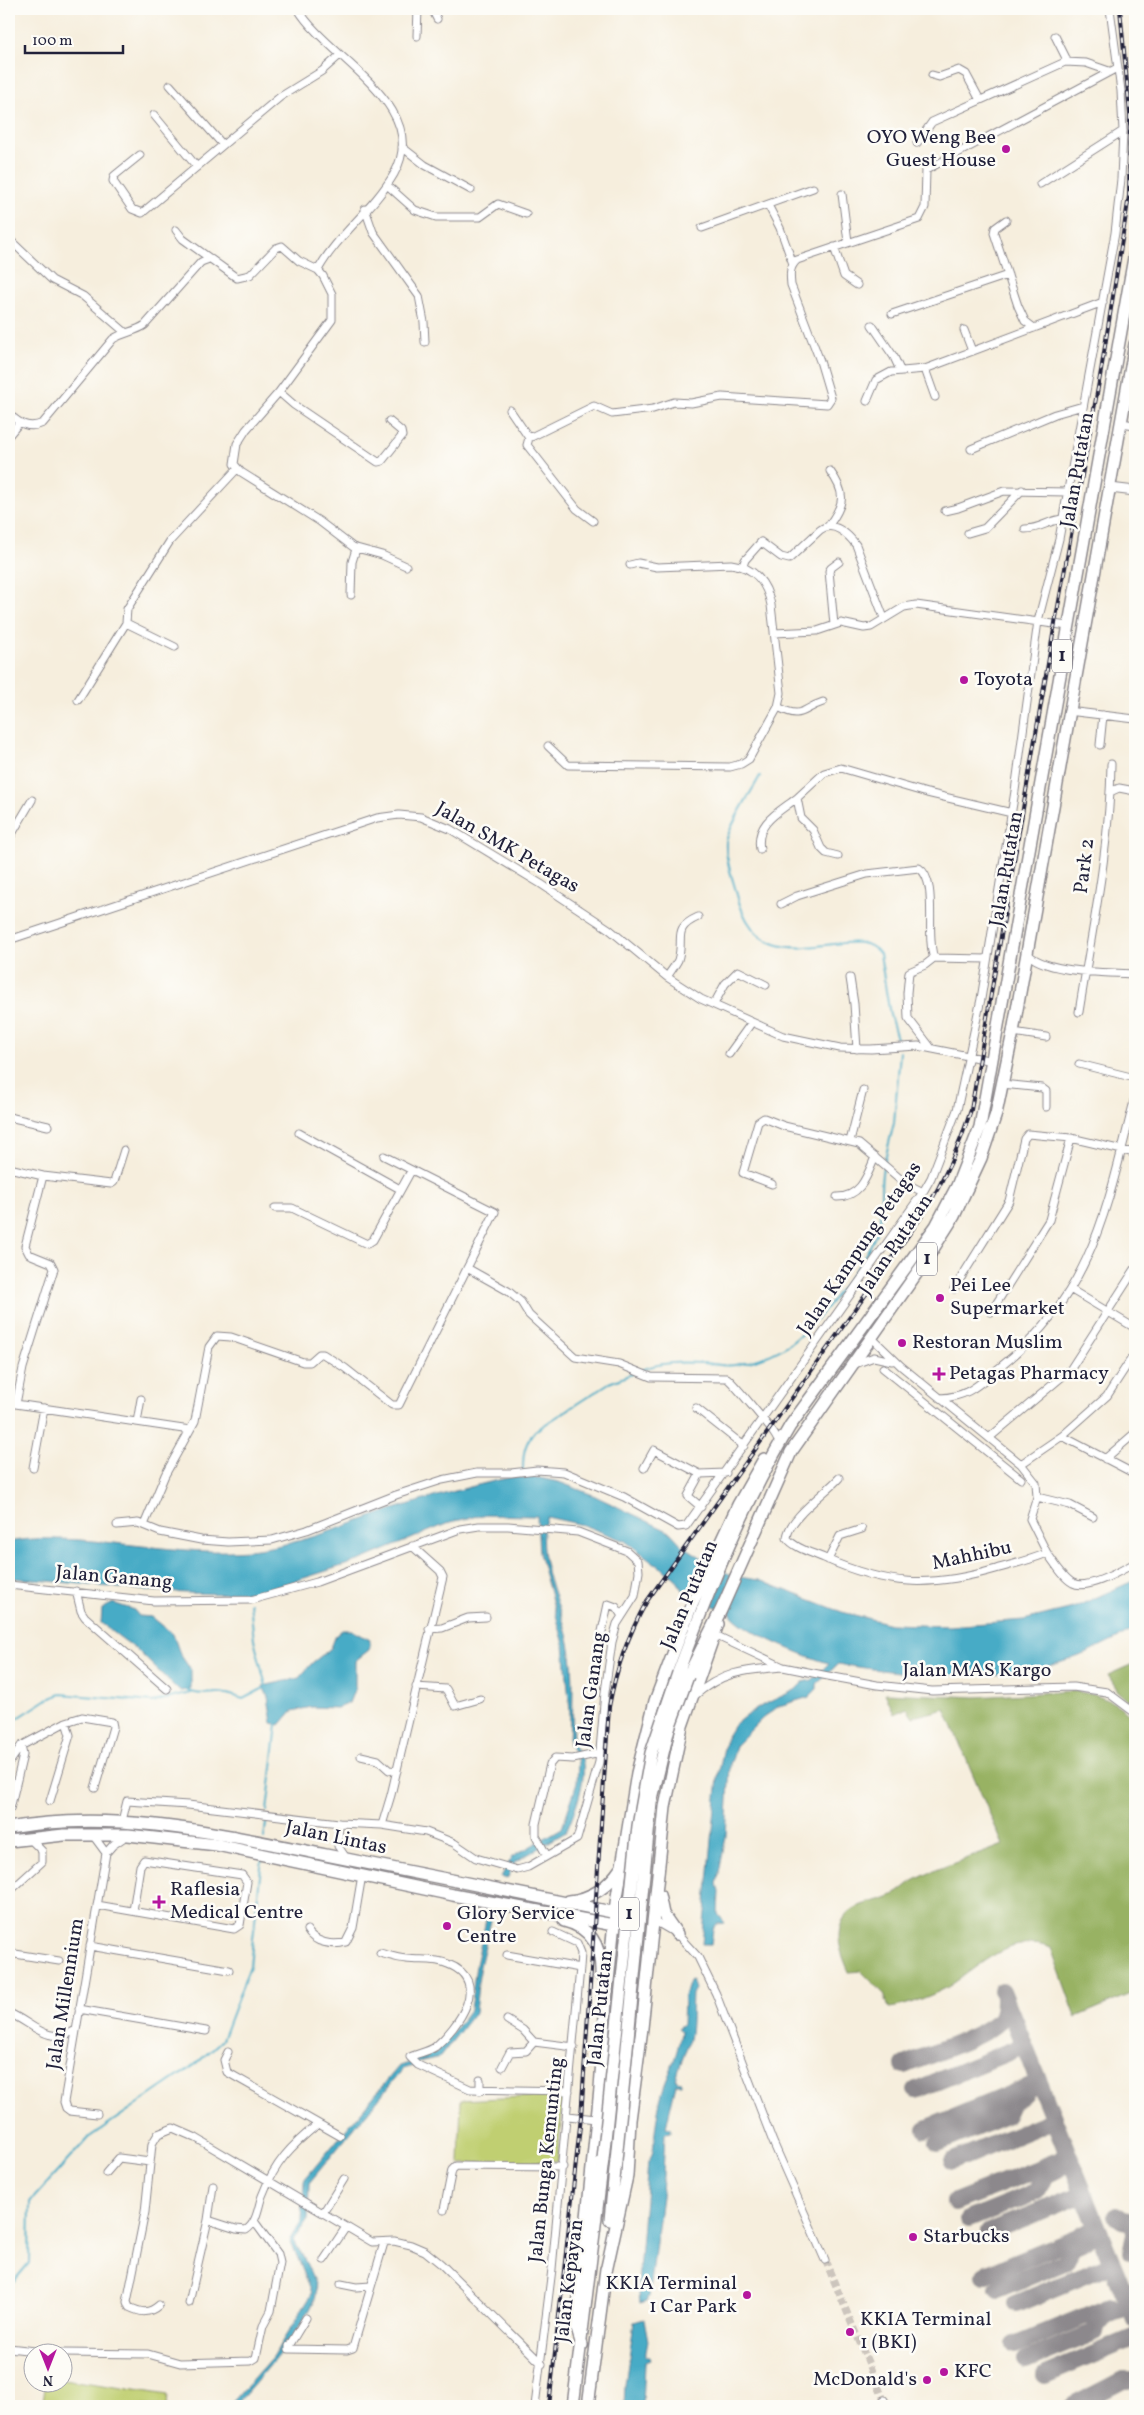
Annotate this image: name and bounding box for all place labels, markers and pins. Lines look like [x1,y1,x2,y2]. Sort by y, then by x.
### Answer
place label: OYO Weng Bee Guest House [867,124,996,175]
marker: OYO Weng Bee Guest House [1000,143,1012,155]
place label: Toyota [974,666,1033,694]
marker: Toyota [958,674,970,686]
place label: Pei Lee Supermarket [950,1272,1065,1323]
marker: Pei Lee Supermarket [934,1292,946,1304]
place label: Restoran Muslim [912,1329,1063,1357]
marker: Restoran Muslim [896,1337,908,1349]
place label: Petagas Pharmacy [949,1360,1109,1388]
marker: Petagas Pharmacy [933,1368,945,1380]
place label: Raflesia Medical Centre [170,1876,303,1927]
marker: Raflesia Medical Centre [152,1895,166,1909]
place label: Glory Service Centre [457,1900,575,1951]
marker: Glory Service Centre [441,1920,453,1932]
place label: Starbucks [923,2223,1010,2251]
marker: Starbucks [907,2231,919,2243]
place label: KKIA Terminal 1 Car Park [606,2270,737,2321]
marker: KKIA Terminal 1 Car Park [741,2289,753,2301]
place label: KKIA Terminal 1 (BKI) [860,2306,991,2357]
marker: KKIA Terminal 1 (BKI) [844,2326,856,2338]
place label: KFC [954,2358,992,2386]
place label: McDonald's [813,2366,917,2394]
marker: KFC [938,2366,950,2378]
marker: McDonald's [921,2374,933,2386]

